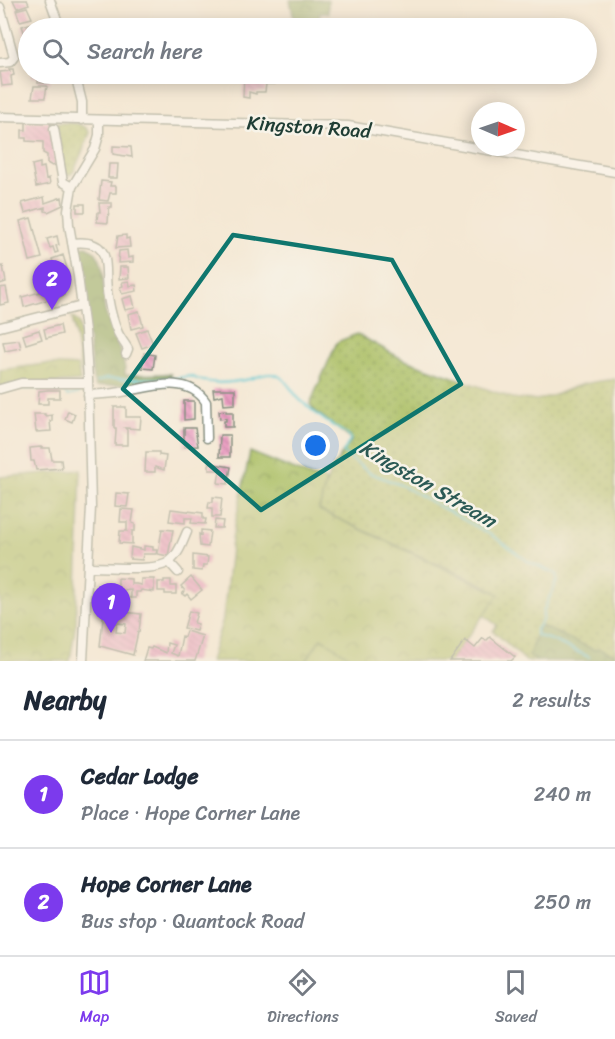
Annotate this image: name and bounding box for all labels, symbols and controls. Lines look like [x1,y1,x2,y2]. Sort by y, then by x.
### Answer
search box [18,18,597,84]
text: Search here [87,32,203,71]
icon: search [39,35,72,68]
north arrow [471,102,525,156]
street label: Kingston Road [246,105,374,149]
pin: 2 [32,260,72,310]
water label: Kingston Stream [352,429,505,540]
your location [301,431,330,460]
pin: 1 [92,584,130,633]
text: Nearby [24,677,106,723]
text: 2 results [512,683,591,718]
text: Cedar Lodge [81,757,198,796]
text: 1 [39,777,48,812]
text: 240 m [534,777,591,812]
text: Place · Hope Corner Lane [81,796,300,831]
text: Hope Corner Lane [81,865,252,904]
text: 2 [38,885,49,920]
text: 250 m [534,885,591,920]
text: Bus stop · Quantock Road [81,904,304,939]
tab: Map [78,966,111,1031]
tab: Directions [267,966,339,1031]
tab: Saved [495,966,537,1031]

